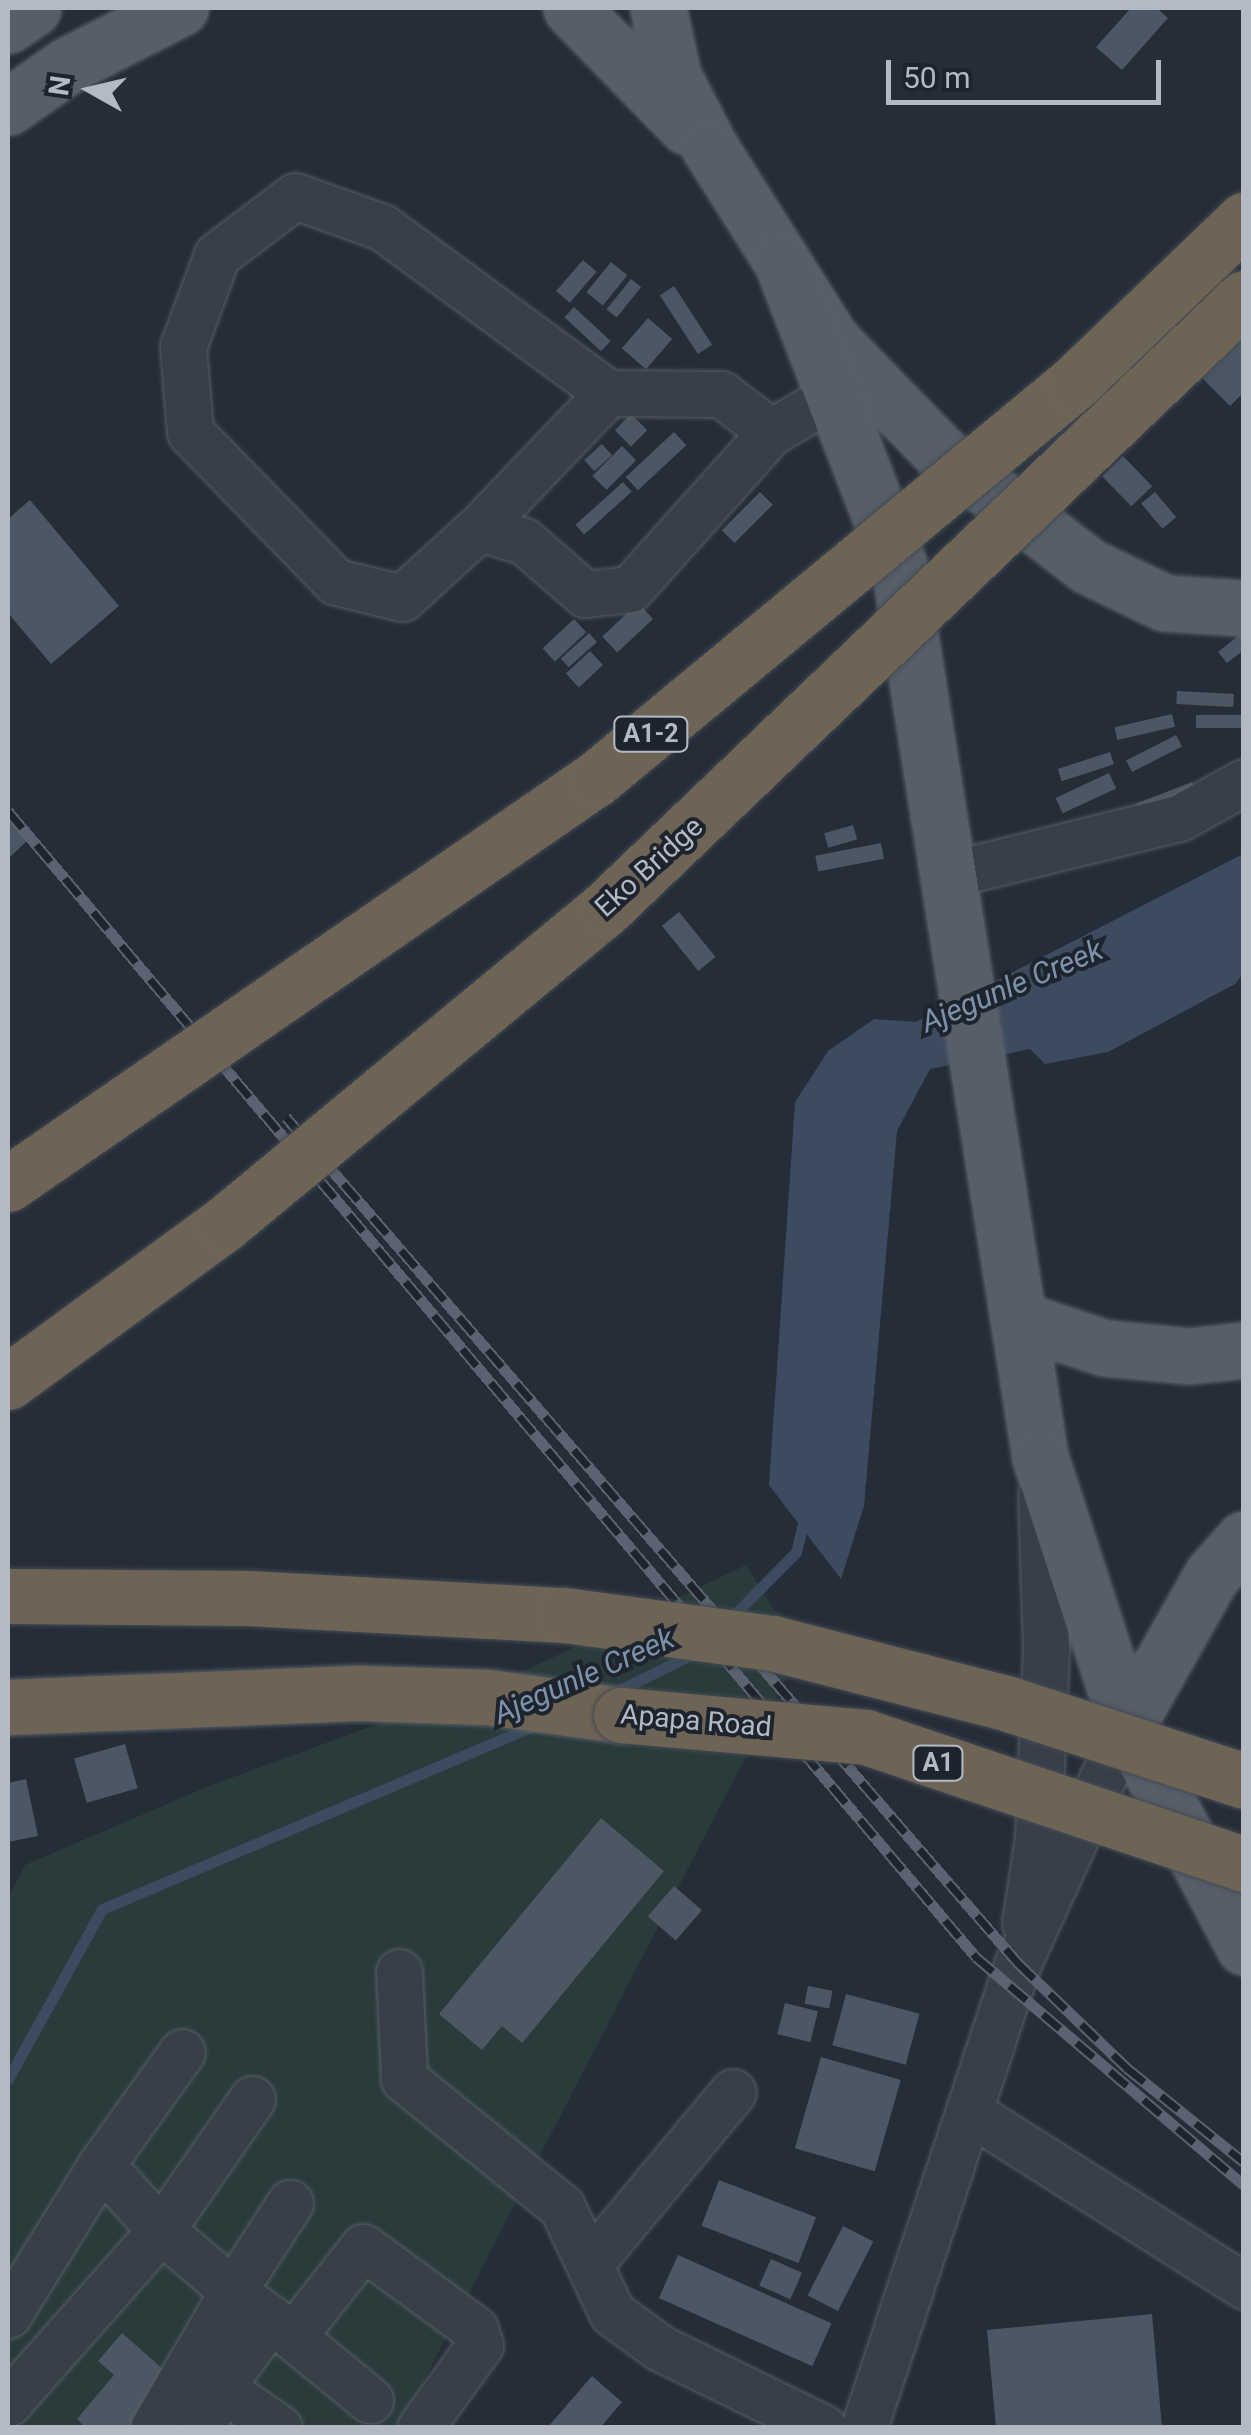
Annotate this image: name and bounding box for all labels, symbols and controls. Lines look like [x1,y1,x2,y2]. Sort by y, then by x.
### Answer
north arrow [40,40,140,140]
scale bar [891,40,1166,102]
text: 50 m [903,60,970,95]
text: N [42,74,78,98]
road number: A1-2 [611,714,691,754]
street label: Eko Bridge [588,810,710,924]
water label: Ajegunle Creek [916,932,1108,1040]
water label: Ajegunle Creek [488,1620,680,1732]
street label: Apapa Road [619,1698,773,1744]
road number: A1 [910,1743,966,1783]

